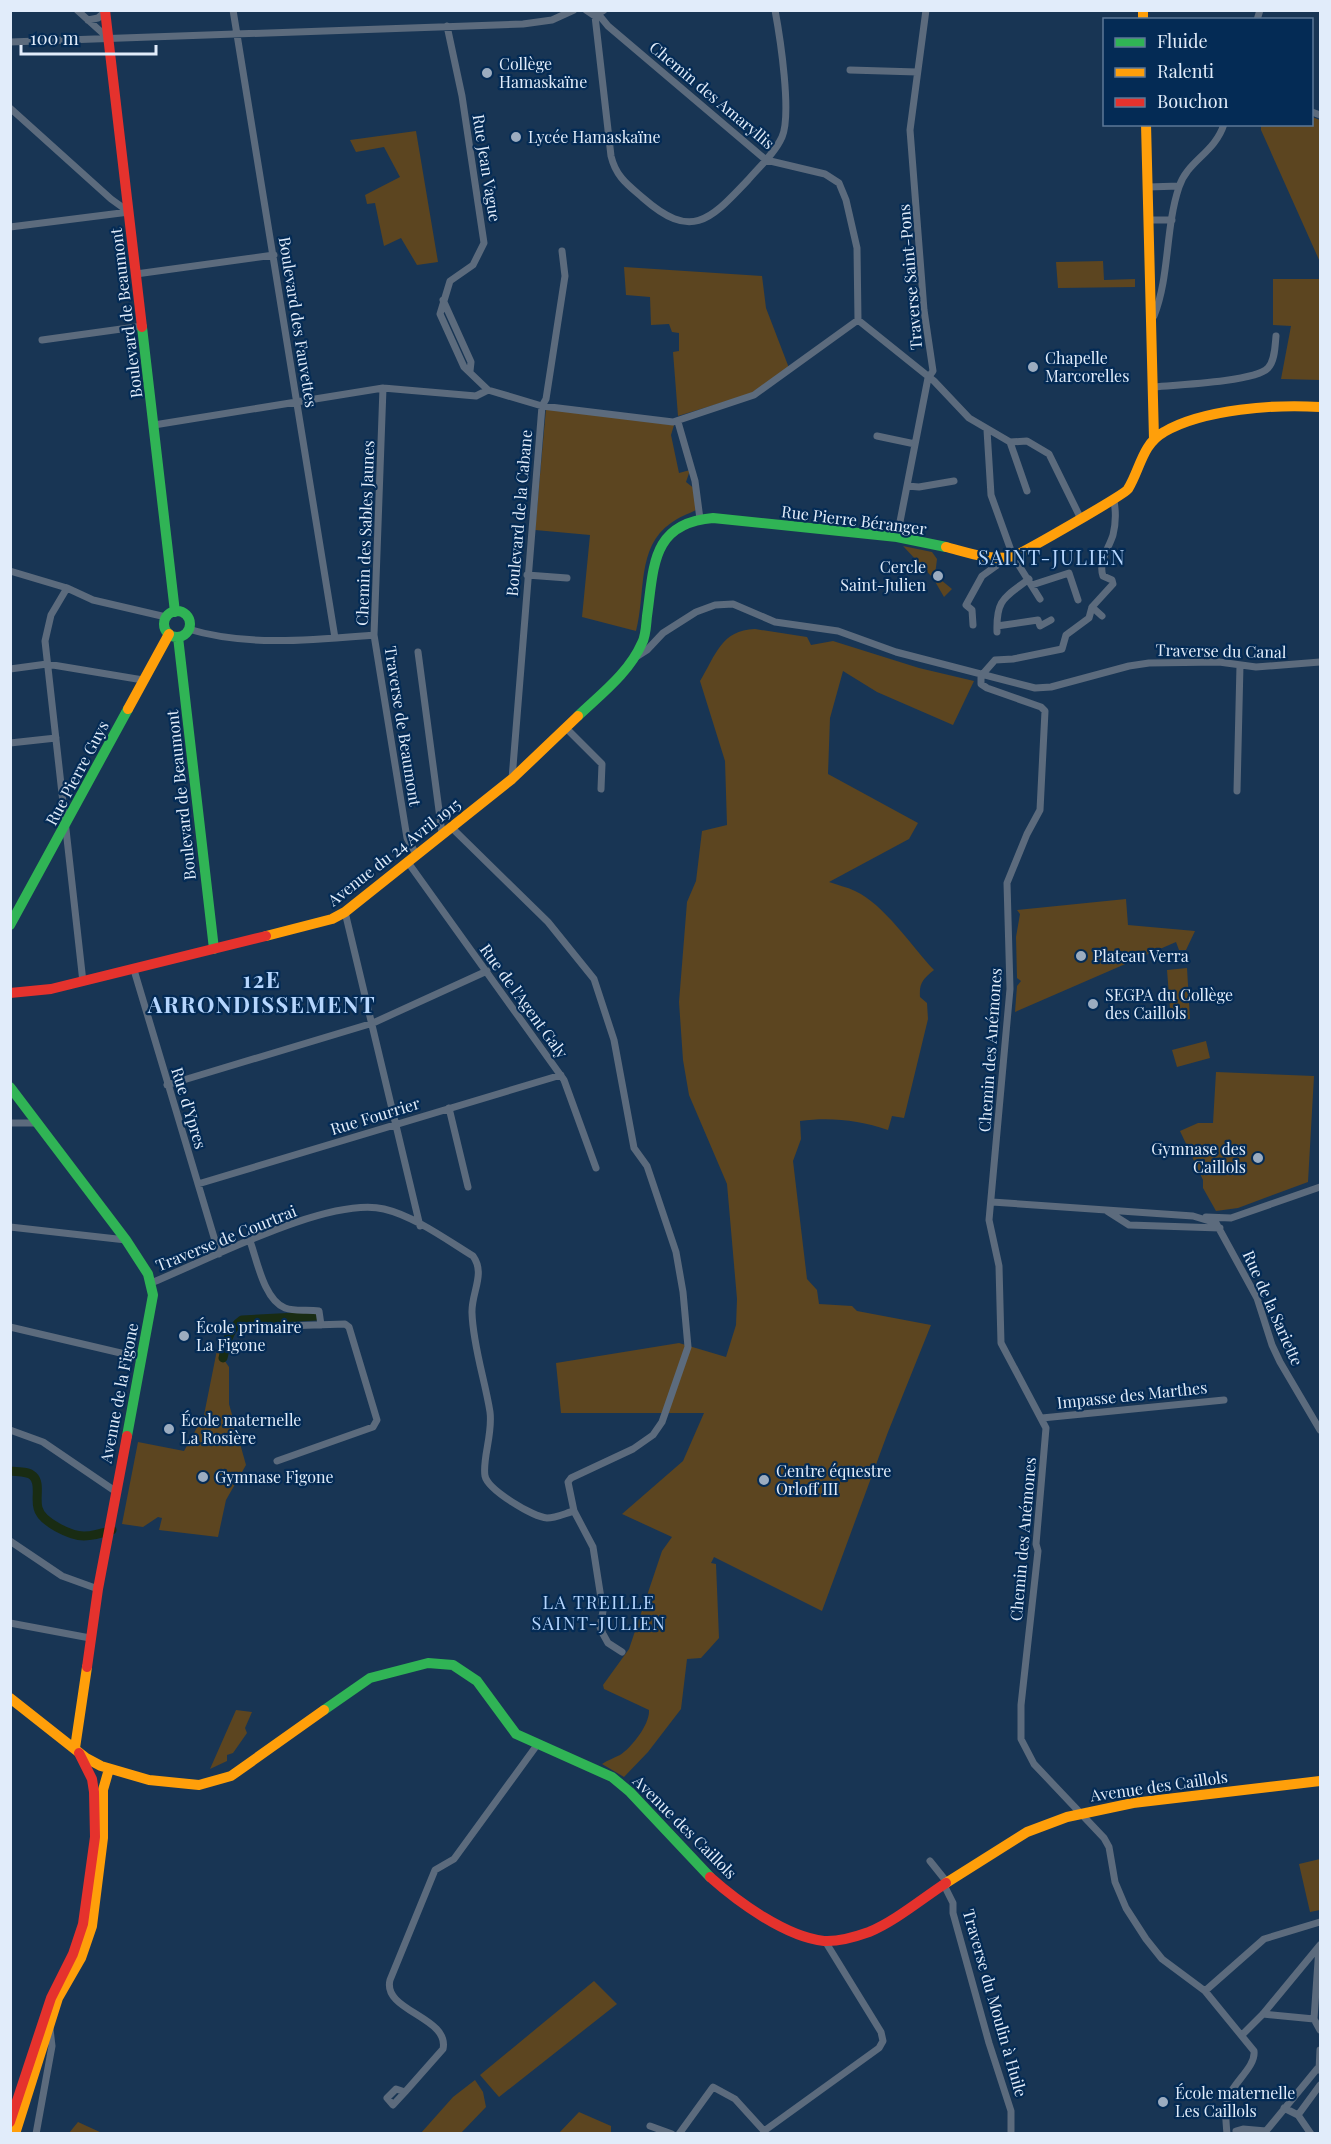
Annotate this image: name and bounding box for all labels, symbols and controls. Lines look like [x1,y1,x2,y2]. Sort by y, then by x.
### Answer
scale bar [21,18,156,56]
legend [1103,18,1313,126]
text: 100 m [30,26,79,50]
text: Fluide [1157,29,1208,53]
street label: Chemin des Amaryllis [645,36,779,153]
place label: Collège Hamaskaïne [499,53,587,92]
text: Ralenti [1157,59,1214,83]
marker: Collège Hamaskaïne [480,66,494,80]
text: Bouchon [1157,89,1229,113]
street label: Rue Jean Vague [469,113,506,223]
place label: Lycée Hamaskaïne [528,126,661,147]
marker: Lycée Hamaskaïne [509,130,523,144]
street label: Traverse Saint-Pons [893,203,926,351]
street label: Boulevard de Beaumont [105,227,146,399]
street label: Boulevard des Fauvettes [275,235,322,409]
place label: Chapelle Marcorelles [1045,347,1129,386]
marker: Chapelle Marcorelles [1026,360,1040,374]
street label: Boulevard de la Cabane [501,429,536,597]
street label: Chemin des Sables Jaunes [351,440,378,626]
street label: Rue Pierre Béranger [780,500,928,539]
district label: SAINT-JULIEN [978,543,1126,570]
place label: Cercle Saint-Julien [840,556,926,595]
marker: Cercle Saint-Julien [931,569,945,583]
street label: Traverse du Canal [1155,639,1287,662]
street label: Traverse de Beaumont [380,644,427,808]
street label: Boulevard de Beaumont [161,709,200,881]
street label: Rue Pierre Guys [40,717,113,829]
street label: Avenue du 24 Avril 1915 [322,793,464,911]
street label: Rue de l'Agent Galy [476,939,573,1062]
place label: Plateau Verra [1093,945,1189,966]
marker: Plateau Verra [1074,949,1088,963]
district label: 12E ARRONDISSEMENT [147,964,376,1019]
street label: Chemin des Anémones [973,967,1006,1133]
place label: SEGPA du Collège des Caillols [1105,984,1233,1023]
marker: SEGPA du Collège des Caillols [1086,997,1100,1011]
street label: Rue d'Ypres [167,1064,212,1151]
street label: Rue Fourrier [327,1092,422,1139]
place label: Gymnase des Caillols [1151,1138,1246,1177]
marker: Gymnase des Caillols [1251,1151,1265,1165]
street label: Traverse de Courtrai [152,1200,300,1275]
street label: Rue de la Sariette [1239,1247,1308,1369]
place label: École primaire La Figone [196,1316,302,1355]
street label: Avenue de la Figone [94,1321,142,1466]
marker: École primaire La Figone [177,1329,191,1343]
street label: Impasse des Marthes [1056,1376,1208,1413]
place label: École maternelle La Rosière [181,1409,301,1448]
marker: École maternelle La Rosière [162,1422,176,1436]
street label: Chemin des Anémones [1005,1456,1040,1622]
place label: Centre équestre Orloff III [776,1460,891,1499]
place label: Gymnase Figone [215,1466,334,1487]
marker: Gymnase Figone [196,1470,210,1484]
marker: Centre équestre Orloff III [757,1473,771,1487]
district label: LA TREILLE SAINT-JULIEN [531,1590,667,1635]
street label: Avenue des Caillols [1088,1765,1229,1806]
street label: Avenue des Caillols [628,1770,742,1883]
street label: Traverse du Moulin à Huile [959,1907,1032,2099]
place label: École maternelle Les Caillols [1175,2082,1295,2121]
marker: École maternelle Les Caillols [1156,2095,1170,2109]

